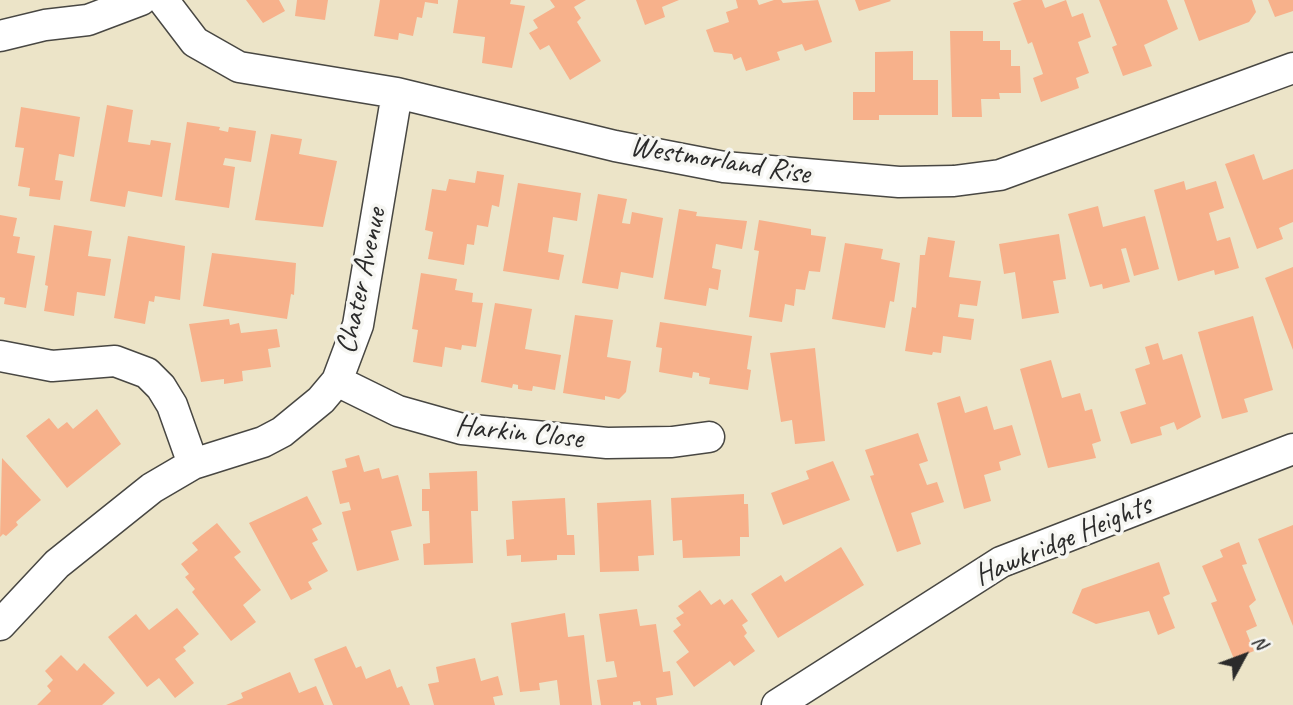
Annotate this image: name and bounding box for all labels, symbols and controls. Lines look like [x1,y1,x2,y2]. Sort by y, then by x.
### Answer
street label: Westmorland Rise [627,129,813,193]
street label: Chater Avenue [329,205,395,357]
street label: Harkin Close [453,408,585,458]
street label: Hawkridge Heights [969,488,1157,594]
north arrow [1209,621,1279,691]
text: N [1247,630,1273,655]

